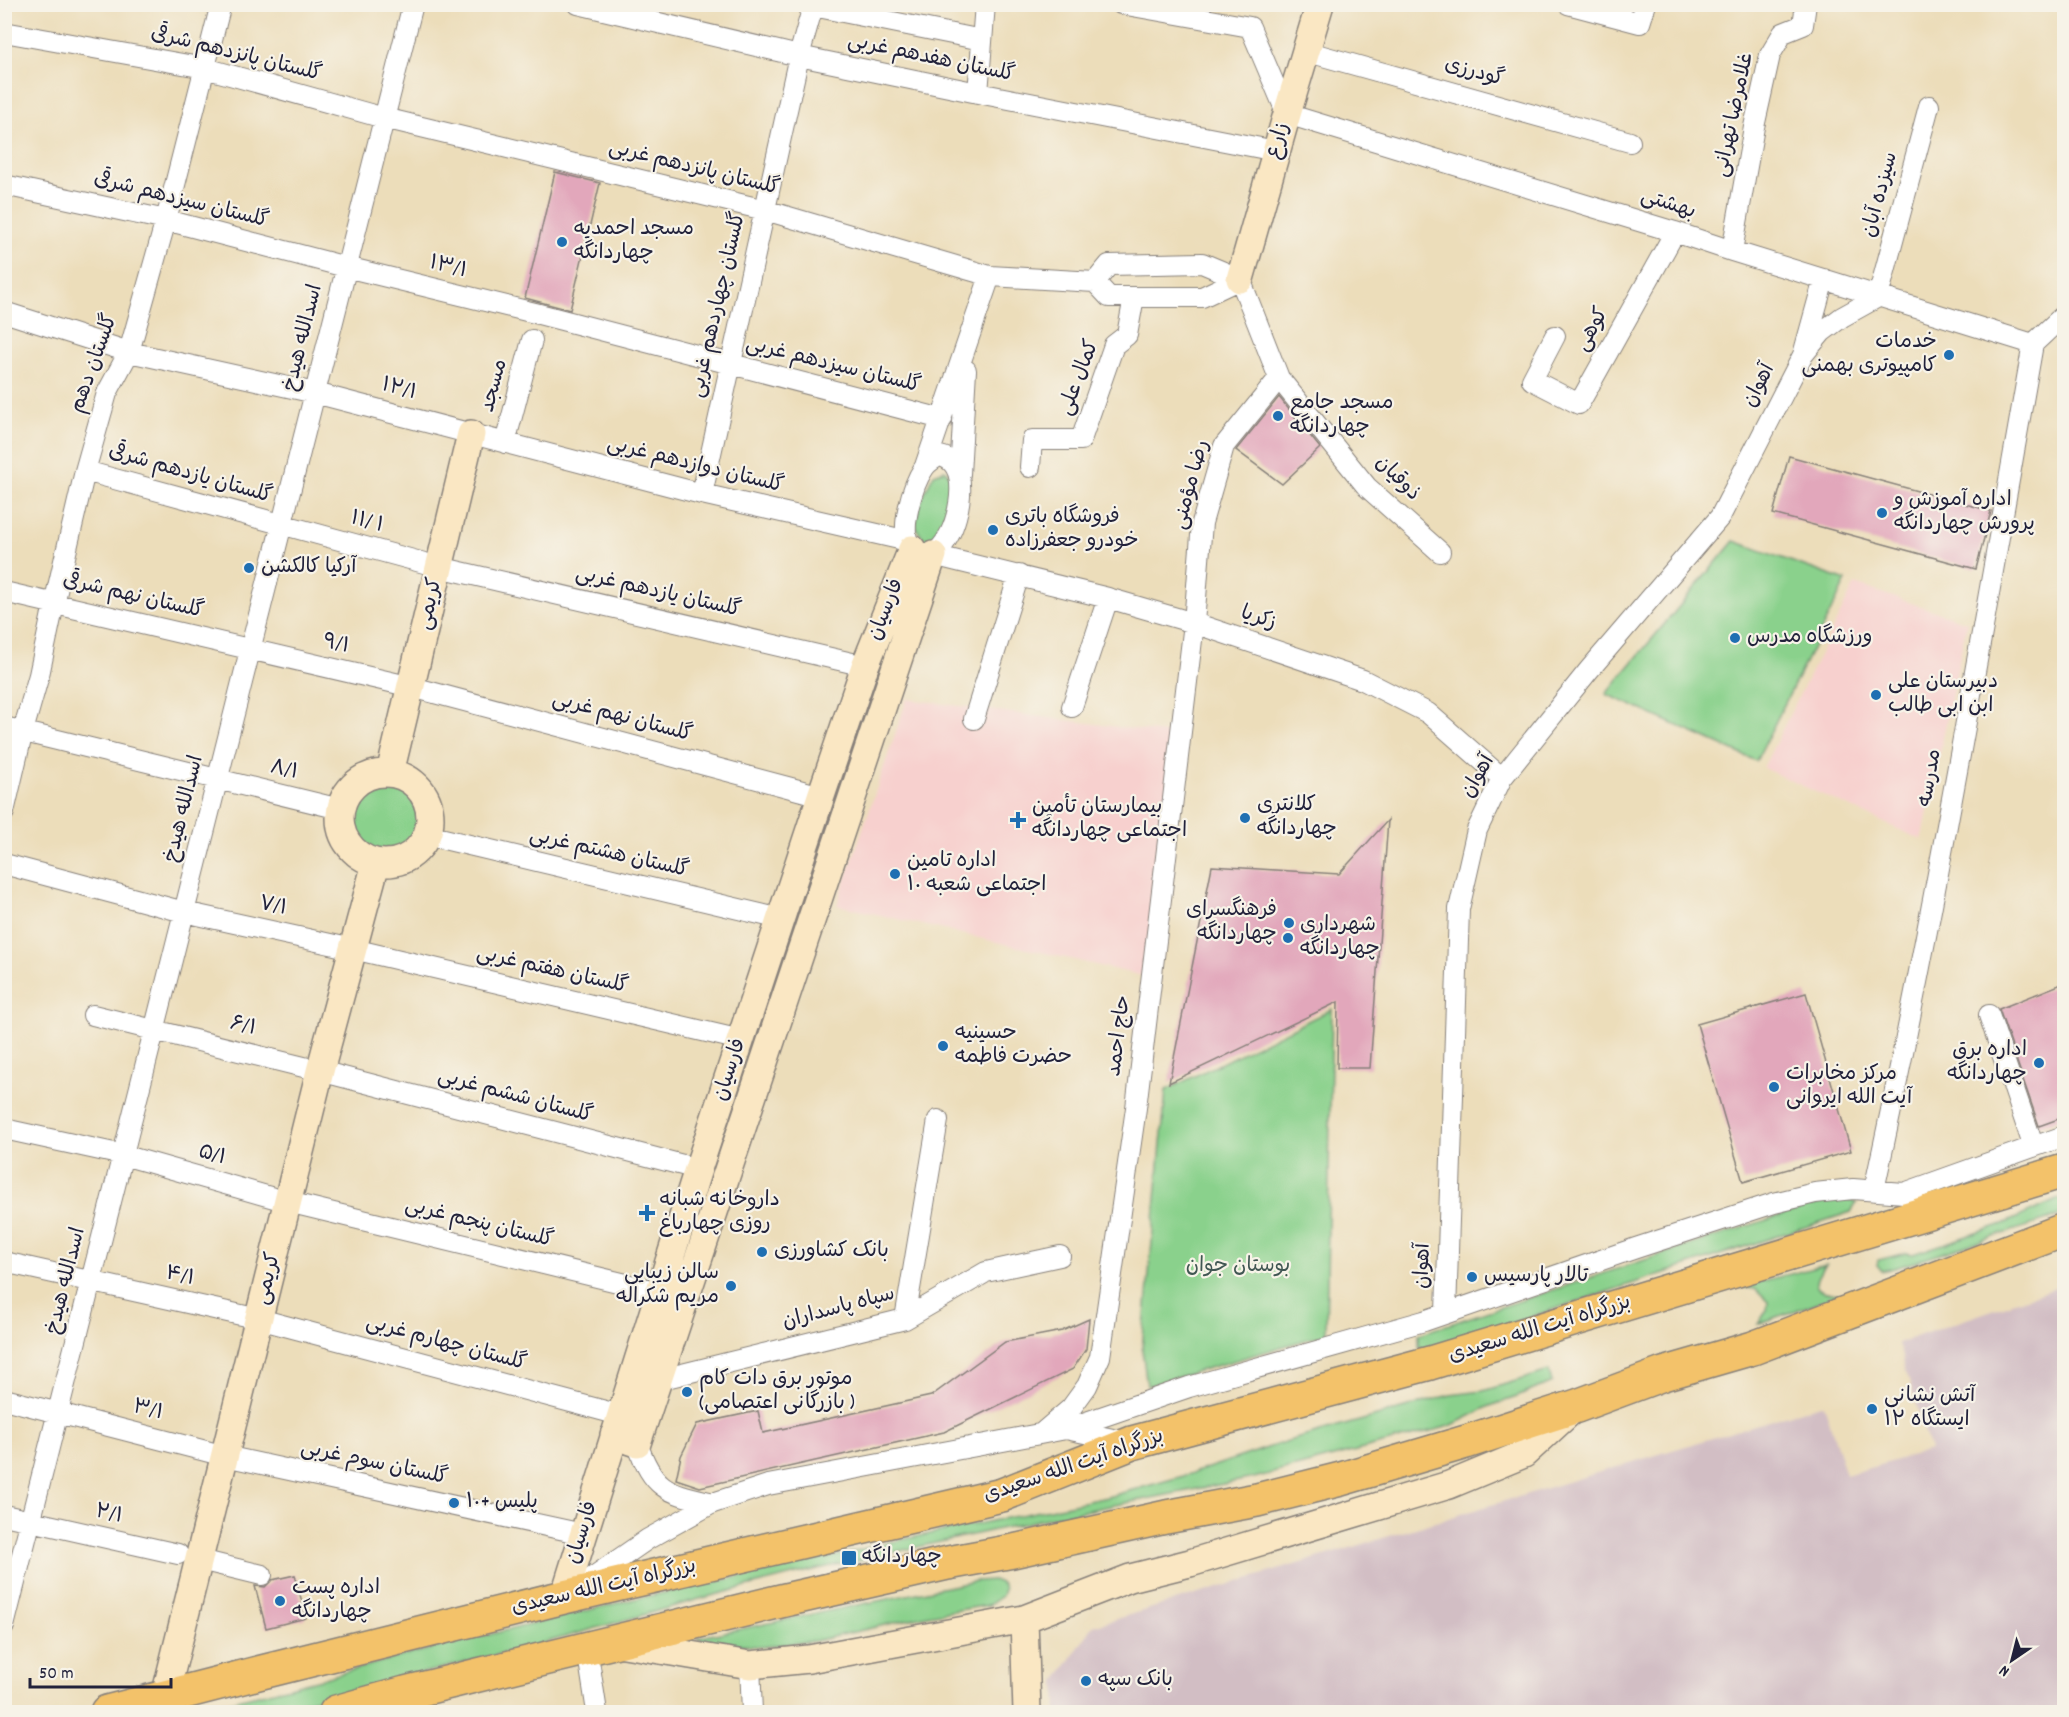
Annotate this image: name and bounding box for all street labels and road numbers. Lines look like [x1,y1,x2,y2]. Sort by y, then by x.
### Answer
street label: گلستان پانزدهم شرقی [147,18,325,91]
street label: گلستان هفدهم غربی [845,27,1017,91]
street label: گودرزی [1441,50,1507,96]
street label: غلامرضا تهرانی [1707,50,1763,180]
street label: زارع [1260,119,1298,163]
street label: گلستان پانزدهم غربی [605,133,783,205]
street label: سیزده آبان [1855,149,1907,241]
street label: گلستان سیزدهم شرقی [90,164,272,237]
street label: بهشتی [1637,182,1699,228]
street label: گلستان چهاردهم غربی [683,209,755,401]
street label: ۱۳/۱ [426,249,470,287]
street label: اسدالله هیدخ [276,281,332,395]
street label: کوهی [1569,302,1617,358]
street label: گلستان دهم [63,310,127,418]
street label: گلستان سیزدهم غربی [742,330,924,402]
street label: کمال علی [1052,336,1108,420]
street label: مسجد [474,356,516,416]
street label: آهوان [1736,358,1784,413]
street label: ۱۲/۱ [378,371,420,409]
street label: گلستان دوازدهم غربی [604,430,786,502]
street label: گلستان یازدهم شرقی [105,436,276,513]
street label: رضا مؤمنی [1166,437,1218,533]
street label: ذوقیان [1367,449,1427,509]
street label: ۱۱/ ۱ [347,504,387,542]
street label: گلستان یازدهم غربی [572,559,744,627]
street label: گلستان نهم شرقی [60,565,207,628]
street label: کریمی [410,575,452,633]
street label: فارسیان [861,575,913,645]
street label: زکریا [1236,599,1280,639]
street label: ۹/۱ [320,627,352,663]
street label: گلستان نهم غربی [549,685,695,751]
street label: مدرسه [1911,747,1951,809]
street label: آهوان [1455,749,1504,804]
street label: اسدالله هیدخ [157,752,213,866]
street label: ۸/۱ [267,753,301,789]
street label: گلستان هشتم غربی [526,821,692,887]
street label: ۷/۱ [256,889,290,925]
street label: گلستان هفتم غربی [473,939,631,1003]
street label: حاج احمد [1100,994,1140,1078]
street label: ۶/۱ [227,1009,259,1045]
street label: فارسیان [707,1035,755,1105]
street label: گلستان ششم غربی [434,1062,596,1132]
street label: ۵/۱ [194,1138,230,1174]
street label: گلستان پنجم غربی [402,1191,556,1257]
street label: اسدالله هیدخ [39,1224,95,1338]
street label: آهوان [1408,1242,1440,1289]
street label: کریمی [248,1250,290,1308]
street label: ۴/۱ [163,1259,197,1295]
street label: سپاه پاسداران [779,1280,899,1338]
street label: بزرگراه آیت الله سعیدی [1445,1288,1635,1372]
street label: گلستان چهارم غربی [362,1308,530,1380]
street label: ۳/۱ [129,1393,167,1429]
street label: بزرگراه آیت الله سعیدی [980,1422,1168,1512]
street label: گلستان سوم غربی [298,1434,450,1494]
street label: ۲/۱ [92,1497,126,1533]
street label: فارسیان [559,1498,607,1568]
street label: بزرگراه آیت الله سعیدی [509,1552,699,1624]

